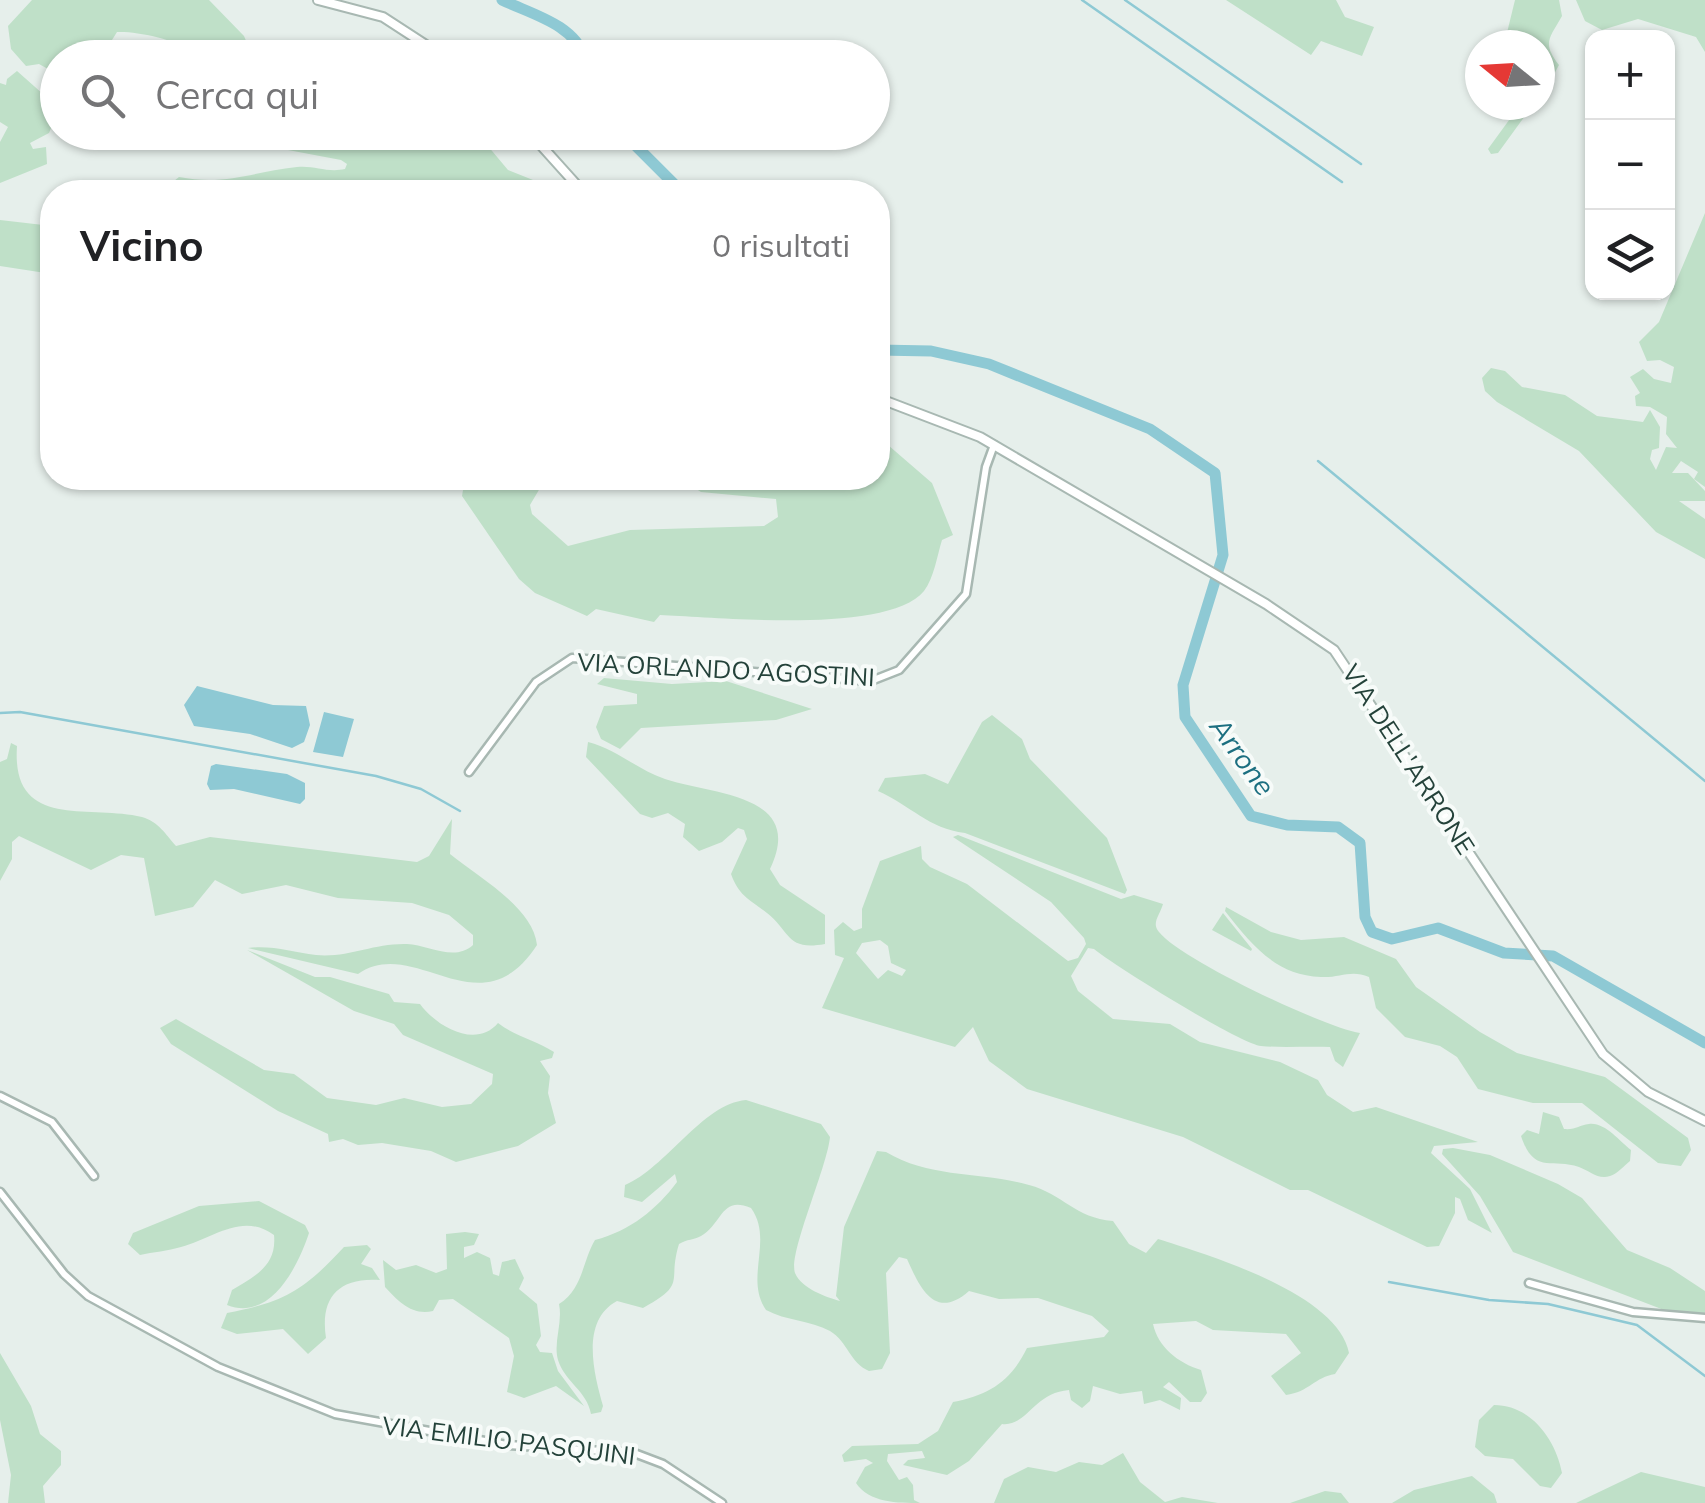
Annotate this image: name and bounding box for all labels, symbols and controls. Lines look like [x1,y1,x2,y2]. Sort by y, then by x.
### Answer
north arrow [1465,30,1555,120]
map controls [1585,30,1675,300]
button: + [1585,30,1675,120]
search box [40,40,890,150]
icon: search [75,68,130,123]
text: Cerca qui [155,71,319,119]
button: − [1585,120,1675,210]
button: layers [1585,210,1675,300]
text: Vicino [80,219,204,272]
text: 0 risultati [712,225,850,265]
street label: VIA ORLANDO AGOSTINI [577,646,875,692]
street label: VIA DELL'ARRONE [1336,658,1482,860]
water label: Arrone [1202,709,1283,802]
street label: VIA EMILIO PASQUINI [381,1409,637,1471]

